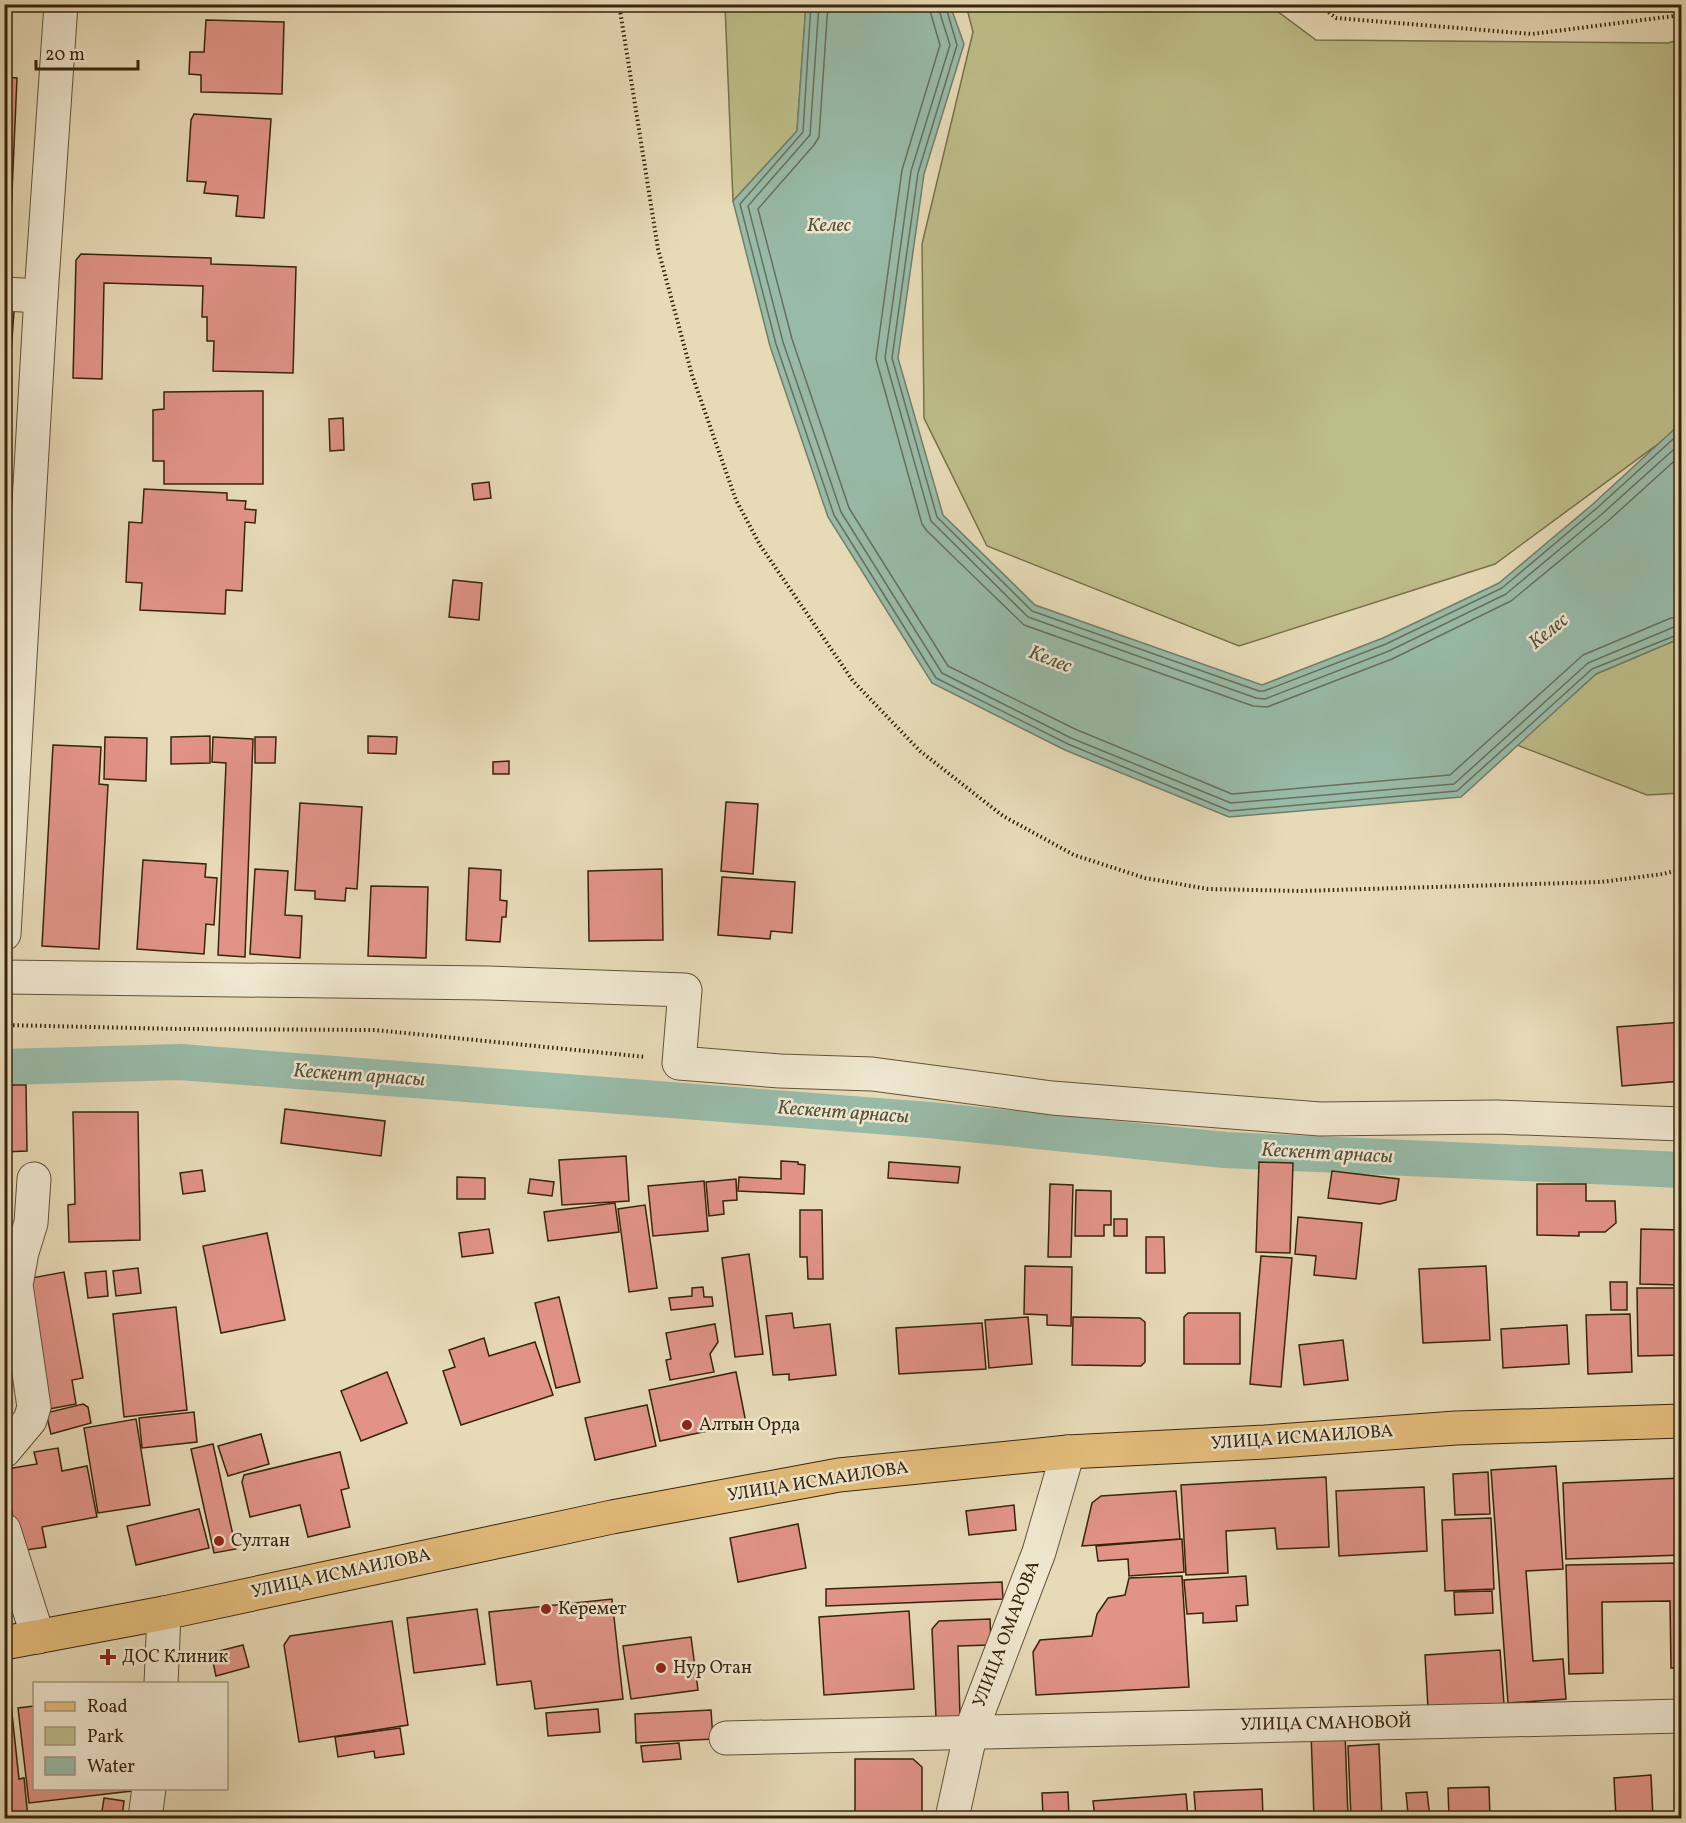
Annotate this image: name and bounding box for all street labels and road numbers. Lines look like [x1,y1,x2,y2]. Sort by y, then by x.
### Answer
street label: УЛИЦА ИСМАИЛОВА [1210,1419,1394,1457]
street label: УЛИЦА ИСМАИЛОВА [726,1455,911,1509]
street label: УЛИЦА ИСМАИЛОВА [249,1543,433,1605]
street label: УЛИЦА ОМАРОВА [967,1557,1047,1711]
street label: УЛИЦА СМАНОВОЙ [1240,1710,1412,1738]

